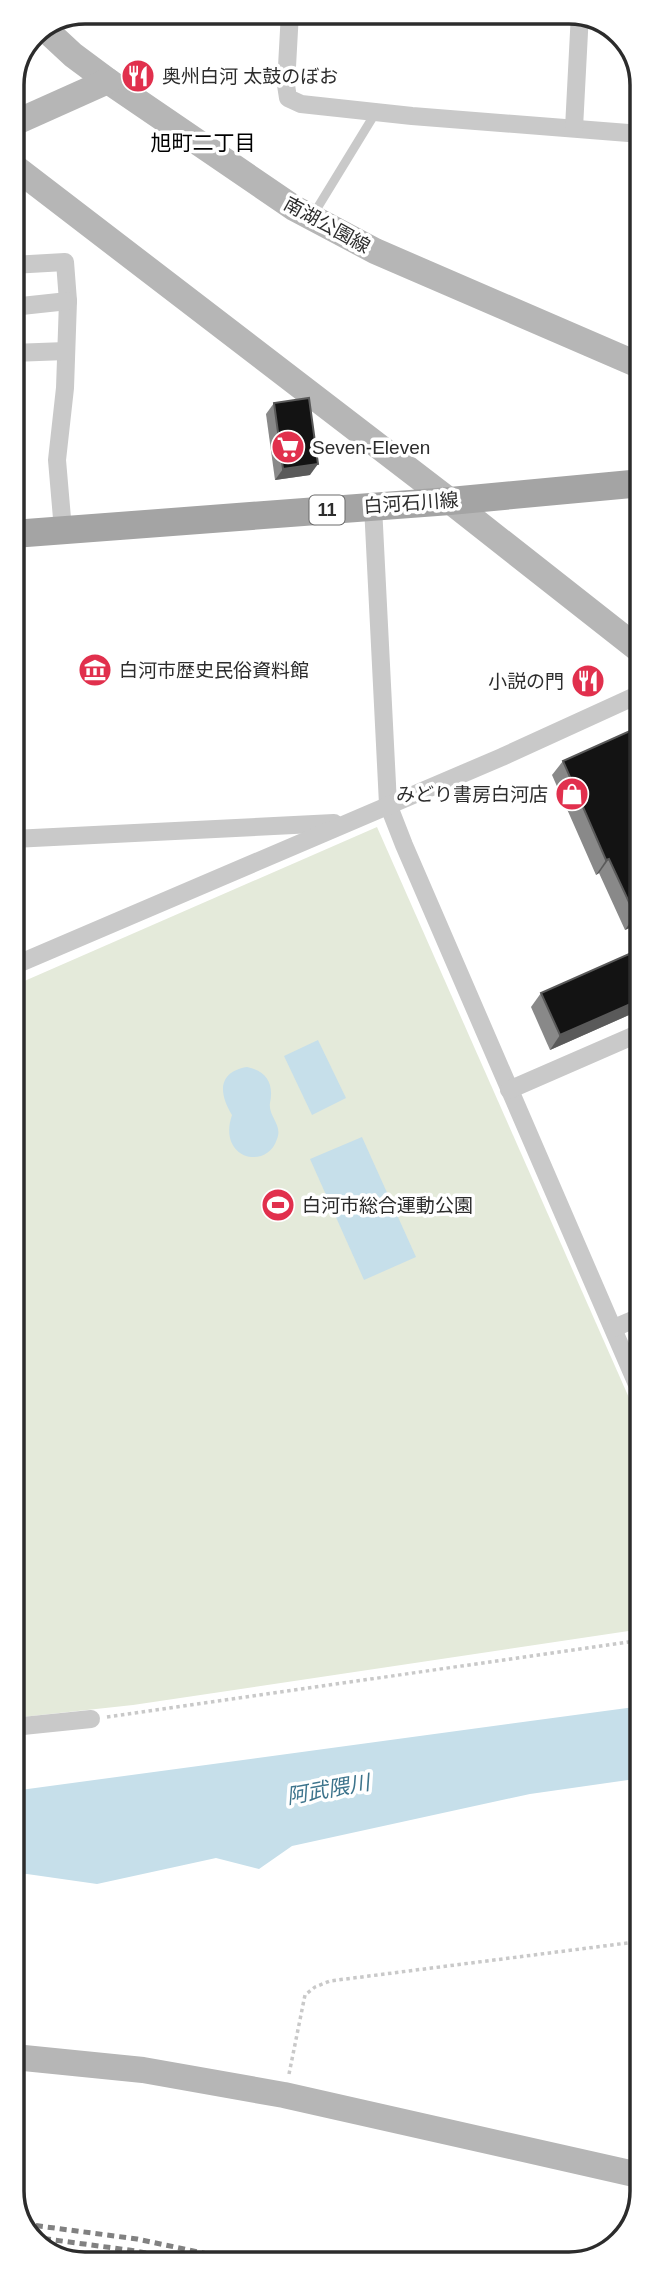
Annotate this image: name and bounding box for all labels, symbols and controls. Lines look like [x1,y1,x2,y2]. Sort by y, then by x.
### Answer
restaurant icon: 奥州白河 太鼓のぼお [119,57,157,95]
place label: 奥州白河 太鼓のぼお [162,66,338,87]
district label: 旭町二丁目 [151,131,256,154]
street label: 南湖公園線 [280,193,374,257]
supermarket icon: Seven-Eleven [269,428,307,466]
place label: Seven-Eleven [312,437,430,458]
street label: 白河石川線 [363,489,459,517]
road number: 11 [310,496,344,524]
museum icon: 白河市歴史民俗資料館 [76,651,114,689]
place label: 白河市歴史民俗資料館 [119,660,309,681]
restaurant icon: 小説の門 [569,662,607,700]
place label: 小説の門 [488,671,564,692]
shop icon: みどり書房白河店 [553,775,591,813]
place label: みどり書房白河店 [396,784,548,805]
sports icon: 白河市総合運動公園 [259,1186,297,1224]
place label: 白河市総合運動公園 [302,1195,473,1216]
water label: 阿武隈川 [285,1770,373,1808]

